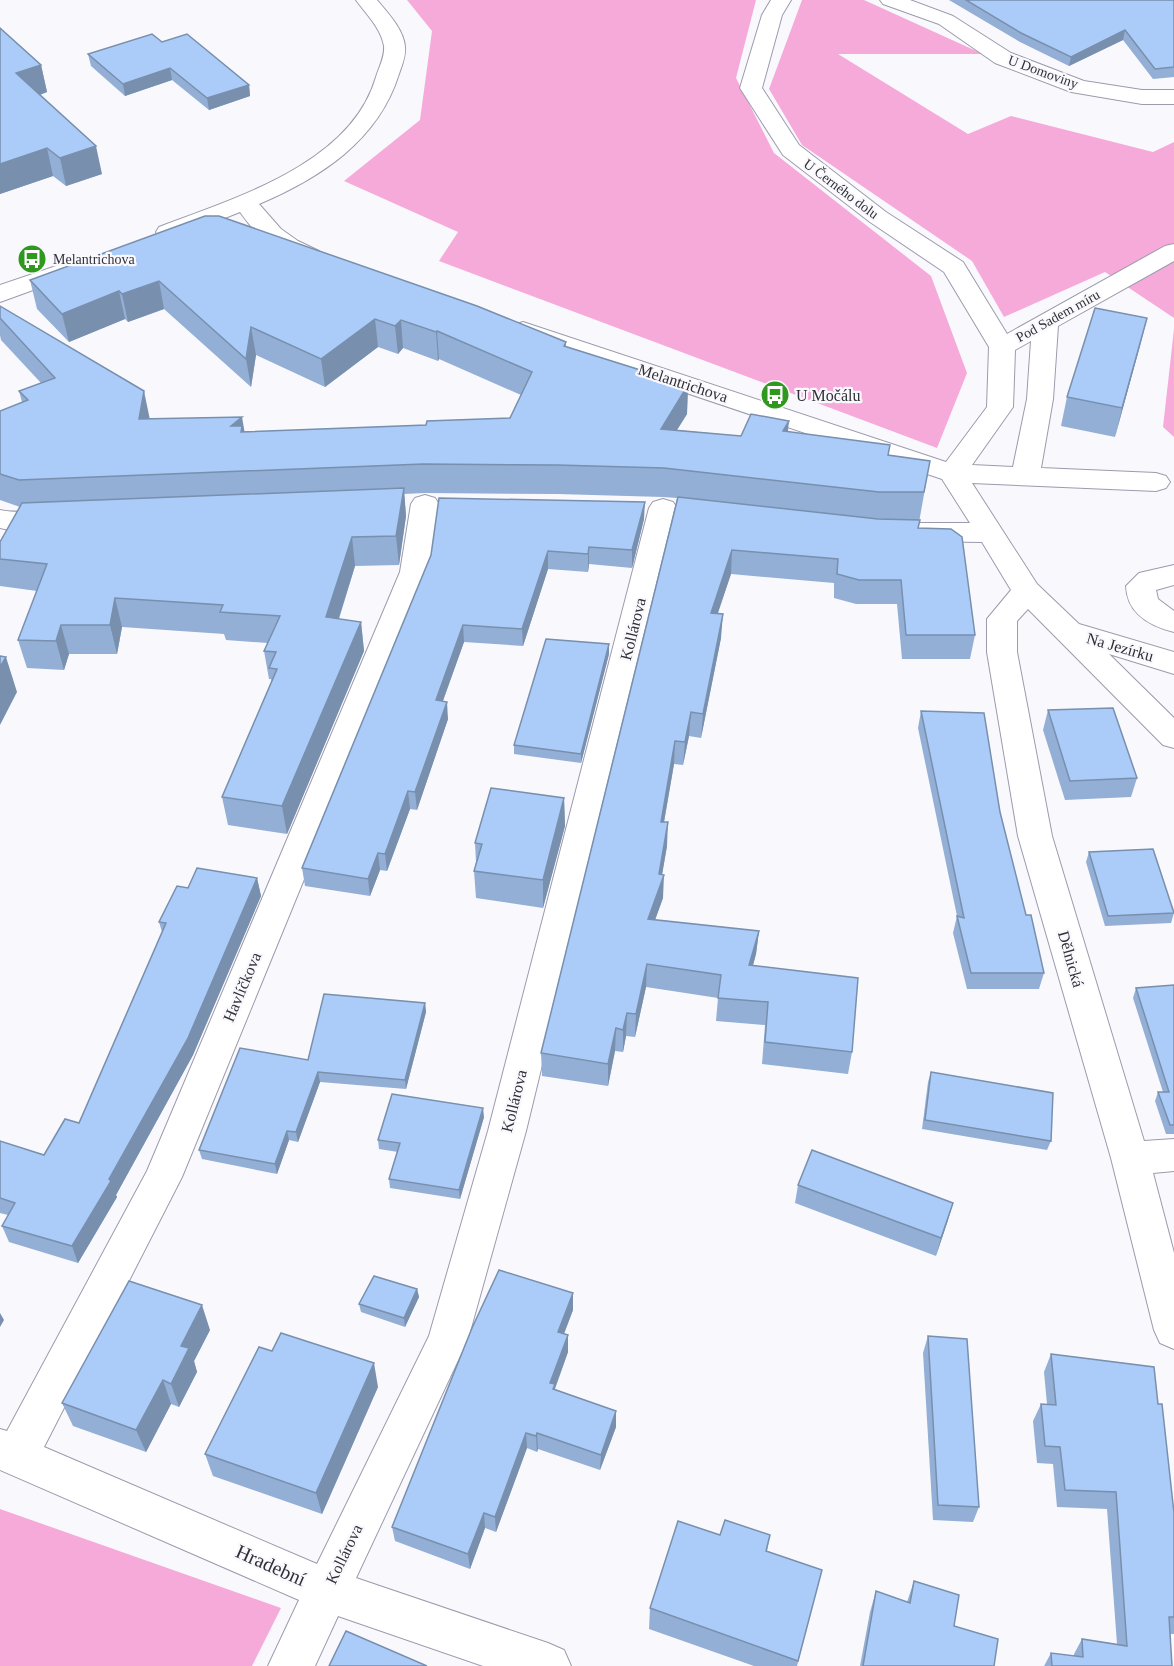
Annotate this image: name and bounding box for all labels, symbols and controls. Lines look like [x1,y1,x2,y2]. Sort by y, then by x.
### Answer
street label: U Domoviny [1006,52,1080,92]
street label: U Černého dolu [801,155,882,222]
bus stop icon: Melantrichova [16,243,48,275]
place label: Melantrichova [53,252,135,267]
street label: Pod Sadem míru [1014,287,1102,345]
street label: Melantrichova [636,361,730,405]
bus stop icon: U Močálu [759,379,791,411]
place label: U Močálu [796,387,860,404]
street label: Kollárova [617,596,649,662]
street label: Na Jezírku [1085,629,1155,665]
street label: Dělnická [1055,929,1087,989]
street label: Havlíčkova [220,950,264,1024]
street label: Kollárova [498,1068,530,1134]
street label: Kollárova [322,1522,366,1586]
street label: Hradební [233,1540,310,1590]

